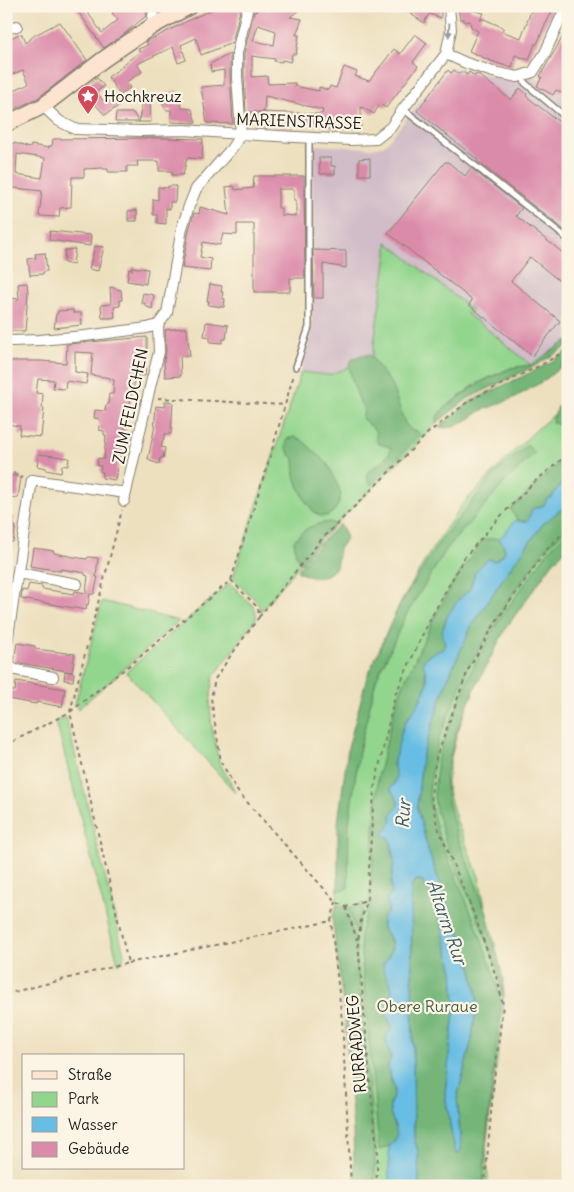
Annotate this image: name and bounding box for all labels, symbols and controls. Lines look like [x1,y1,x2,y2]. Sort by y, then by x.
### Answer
one-way arrow [445,23,453,39]
place icon: Hochkreuz [76,84,100,115]
place label: Hochkreuz [104,86,182,106]
street label: MARIENSTRASSE [236,109,362,133]
street label: ZUM FELDCHEN [108,346,152,466]
water label: Rur [391,796,416,829]
water label: Altarm Rur [422,876,473,970]
street label: RURRADWEG [342,994,370,1094]
park label: Obere Ruraue [376,996,478,1016]
legend [22,1054,185,1170]
text: Straße [68,1065,112,1084]
text: Park [68,1089,99,1108]
text: Wasser [68,1115,118,1134]
text: Gebäude [68,1139,129,1158]

